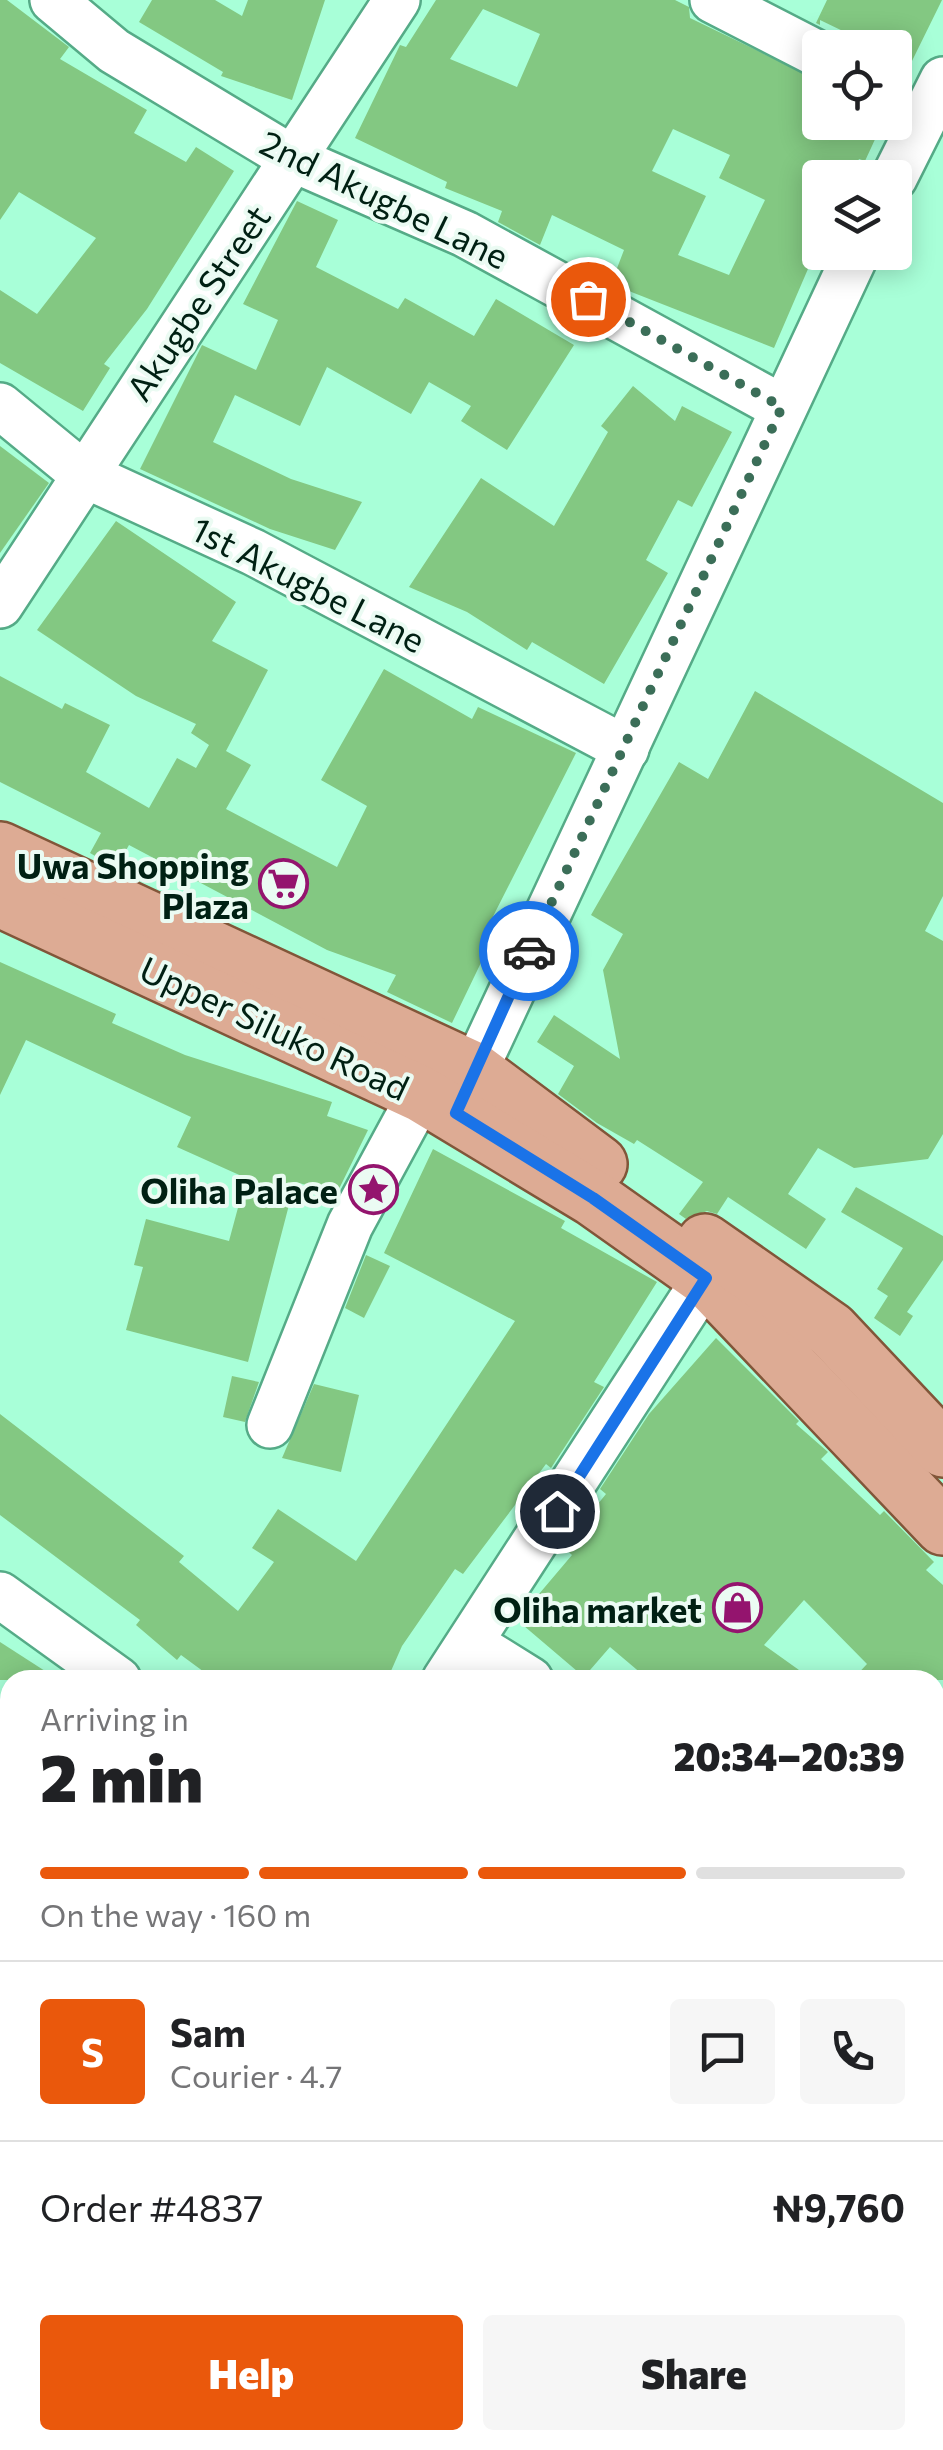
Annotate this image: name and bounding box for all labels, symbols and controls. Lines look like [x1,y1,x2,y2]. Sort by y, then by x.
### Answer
map controls [802,30,912,270]
button: locate [802,30,912,140]
street label: 2nd Akugbe Lane [254,119,516,277]
button: layers [802,160,912,270]
street label: Akugbe Street [116,196,278,408]
pin [546,257,631,342]
icon: bag [561,272,616,327]
street label: 1st Akugbe Lane [185,506,433,660]
place label: Uwa Shopping Plaza [17,843,249,926]
supermarket icon: Uwa Shopping Plaza [258,858,310,910]
courier [479,901,579,1001]
icon: car [502,924,557,979]
street label: Upper Siluko Road [134,946,416,1108]
place icon: Oliha Palace [347,1163,399,1215]
place label: Oliha Palace [140,1168,338,1211]
pin [515,1469,600,1554]
icon: home [530,1484,585,1539]
shop icon: Oliha market [711,1582,763,1634]
place label: Oliha market [493,1587,702,1630]
text: Arriving in [40,1698,189,1738]
text: 20:34–20:39 [674,1732,905,1779]
text: 2 min [40,1736,203,1815]
text: On the way · 160 m [40,1894,311,1934]
button: chat [670,1999,775,2104]
button: phone [800,1999,905,2104]
text: Sam [170,2008,246,2055]
text: S [81,2028,104,2075]
text: Courier · 4.7 [170,2055,343,2095]
text: Order #4837 [40,2183,263,2230]
text: ₦9,760 [772,2183,905,2230]
button: Help [40,2315,463,2430]
button: Share [483,2315,905,2430]

